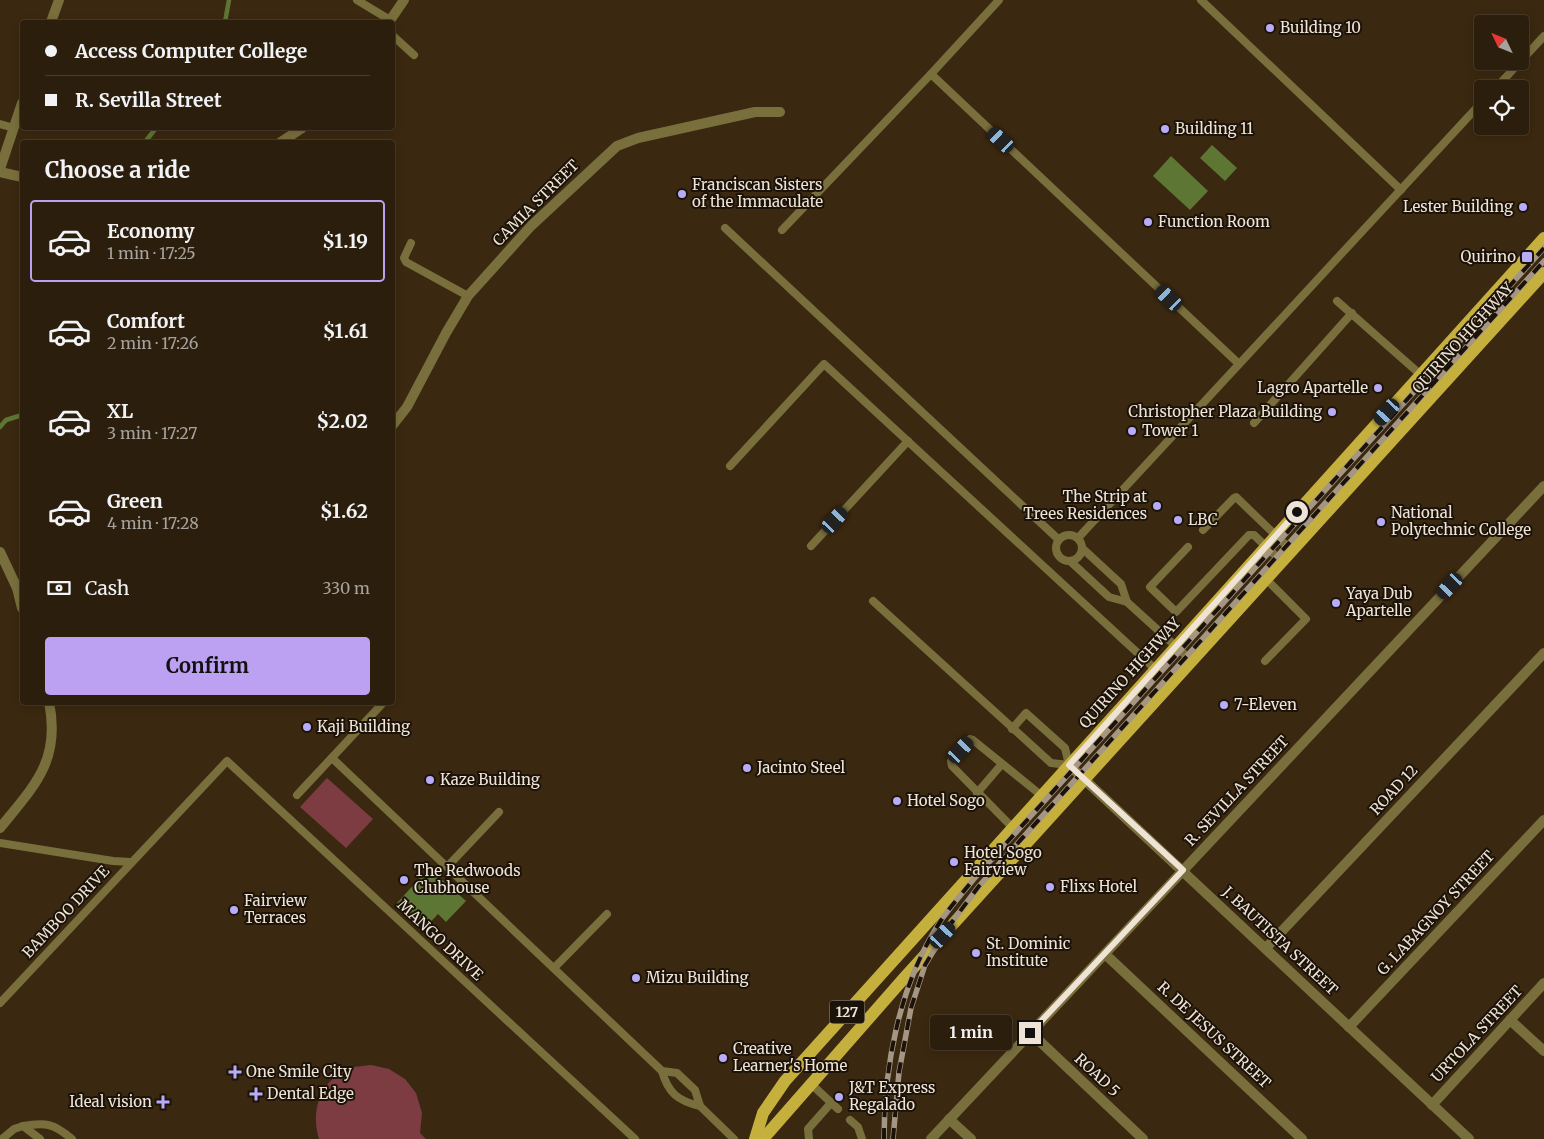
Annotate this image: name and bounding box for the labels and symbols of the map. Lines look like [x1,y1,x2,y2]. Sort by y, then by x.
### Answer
north arrow [1474,15,1529,70]
place label: Building 10 [1280,18,1361,37]
marker: Building 10 [1264,22,1276,34]
place label: Building 11 [1175,119,1253,138]
marker: Building 11 [1159,123,1171,135]
car [984,124,1017,156]
street label: CAMIA STREET [488,155,583,250]
place label: Franciscan Sisters of the Immaculate [692,175,823,211]
marker: Franciscan Sisters of the Immaculate [676,188,688,200]
place label: Lester Building [1403,197,1513,216]
marker: Lester Building [1517,201,1529,213]
place label: Function Room [1158,212,1270,231]
marker: Function Room [1142,216,1154,228]
place label: Quirino [1460,247,1516,266]
marker: Quirino [1520,250,1534,264]
street label: QUIRINO HIGHWAY [1408,278,1518,397]
car [1152,282,1185,314]
place label: Lagro Apartelle [1257,378,1368,397]
marker: Lagro Apartelle [1372,382,1384,394]
car [1371,396,1402,428]
place label: Christopher Plaza Building [1128,402,1322,421]
marker: Christopher Plaza Building [1326,406,1338,418]
place label: Tower 1 [1142,421,1198,440]
marker: Tower 1 [1126,425,1138,437]
place label: The Strip at Trees Residences [1023,487,1147,523]
marker: The Strip at Trees Residences [1151,500,1163,512]
route start [1286,501,1308,523]
place label: National Polytechnic College [1391,503,1531,539]
car [819,504,850,536]
place label: LBC [1188,510,1218,529]
marker: LBC [1172,514,1184,526]
marker: National Polytechnic College [1375,516,1387,528]
car [1434,570,1465,602]
place label: Yaya Dub Apartelle [1345,584,1412,620]
marker: Yaya Dub Apartelle [1330,597,1342,609]
street label: QUIRINO HIGHWAY [1075,613,1185,732]
place label: 7-Eleven [1234,695,1297,714]
marker: 7-Eleven [1218,699,1230,711]
place label: Kaji Building [317,717,410,736]
marker: Kaji Building [301,721,313,733]
street label: R. SEVILLA STREET [1181,731,1293,850]
car [945,734,976,766]
place label: Jacinto Steel [756,758,845,777]
street label: ROAD 12 [1366,761,1422,819]
marker: Jacinto Steel [741,762,753,774]
place label: Kaze Building [440,770,540,789]
marker: Kaze Building [424,774,436,786]
place label: Hotel Sogo [907,791,985,810]
marker: Hotel Sogo [891,795,903,807]
place label: Hotel Sogo Fairview [964,843,1042,879]
street label: G. LABAGNOY STREET [1373,846,1499,979]
marker: Hotel Sogo Fairview [948,856,960,868]
street label: BAMBOO DRIVE [18,861,114,962]
place label: The Redwoods Clubhouse [414,861,521,897]
marker: The Redwoods Clubhouse [398,874,410,886]
place label: Flixs Hotel [1060,877,1137,896]
marker: Flixs Hotel [1044,881,1056,893]
street label: J. BAUTISTA STREET [1218,882,1342,999]
place label: Fairview Terraces [244,891,307,927]
street label: MANGO DRIVE [394,895,487,984]
marker: Fairview Terraces [228,904,240,916]
car [927,919,958,951]
place label: St. Dominic Institute [986,934,1071,970]
marker: St. Dominic Institute [970,947,982,959]
place label: Mizu Building [646,968,749,987]
marker: Mizu Building [630,972,642,984]
street label: R. DE JESUS STREET [1154,977,1275,1092]
street label: URTOLA STREET [1427,981,1527,1086]
road number: 127 [830,1000,864,1024]
callout: 1 min [930,1016,1012,1050]
route end [1019,1022,1041,1044]
place label: Creative Learner's Home [733,1039,847,1075]
street label: ROAD 5 [1071,1049,1124,1100]
marker: Creative Learner's Home [717,1052,729,1064]
place label: One Smile City [246,1062,352,1081]
marker: One Smile City [228,1065,242,1079]
place label: J&T Express Regalado [848,1078,935,1114]
place label: Dental Edge [267,1084,354,1103]
marker: Dental Edge [249,1087,263,1101]
marker: J&T Express Regalado [833,1091,845,1103]
place label: Ideal vision [69,1092,152,1111]
marker: Ideal vision [156,1095,170,1109]

